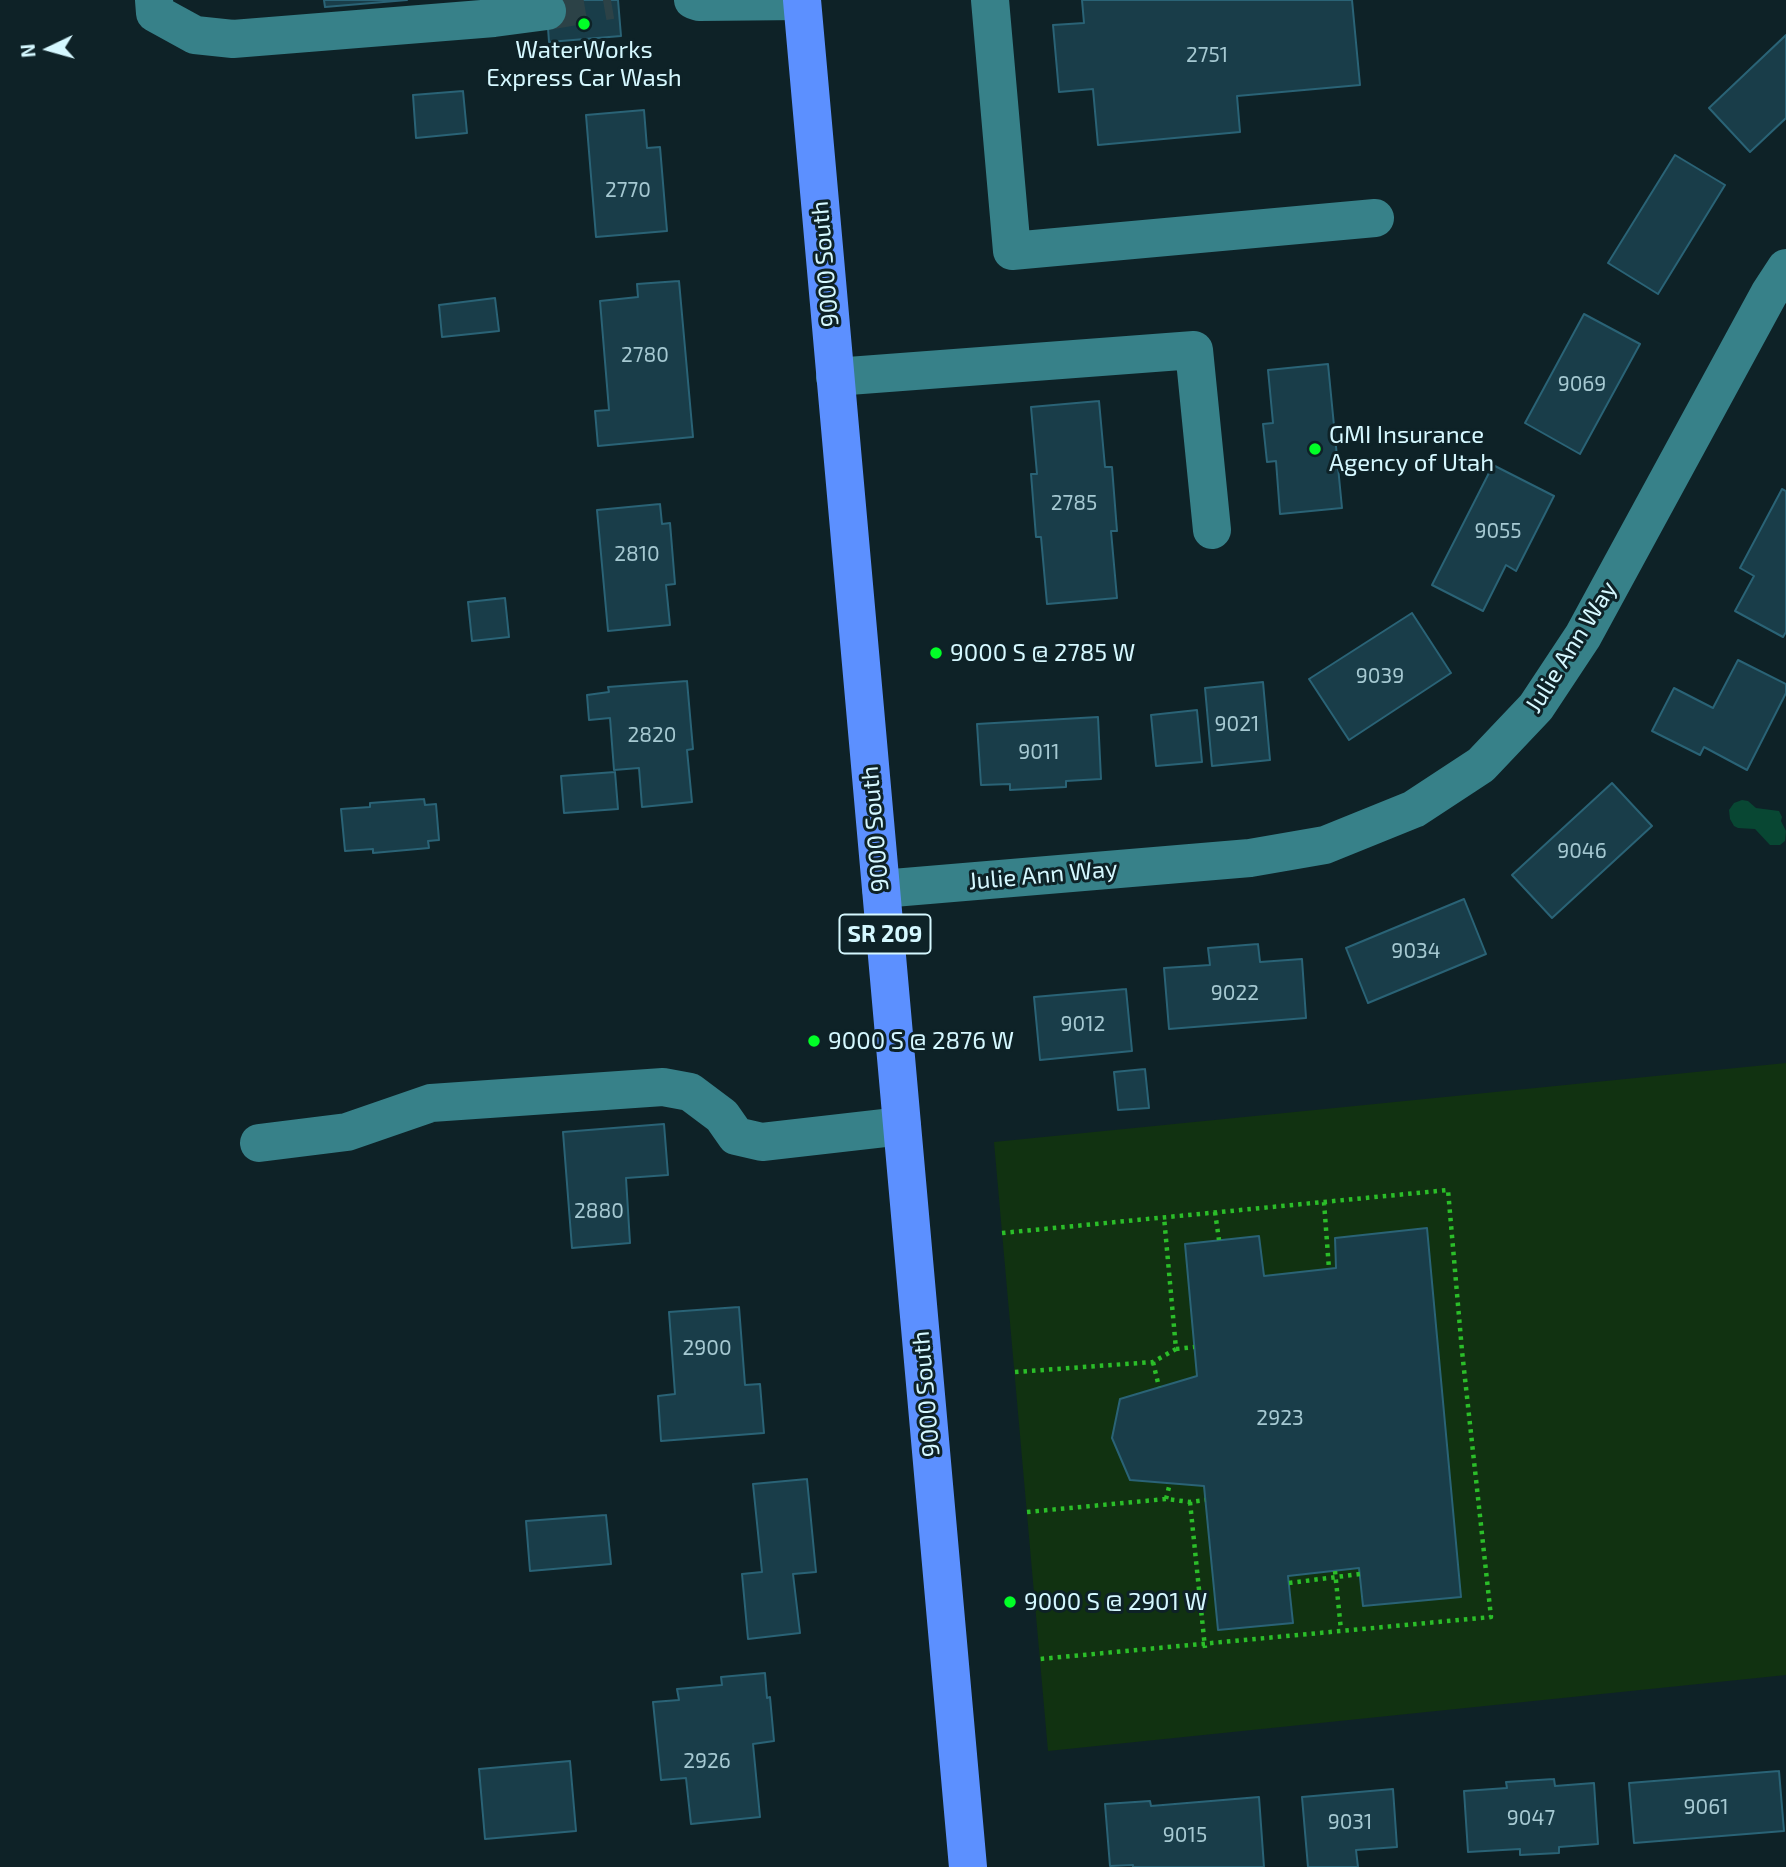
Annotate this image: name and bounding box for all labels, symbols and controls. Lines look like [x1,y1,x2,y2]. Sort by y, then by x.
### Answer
north arrow [14,14,84,84]
marker: WaterWorks Express Car Wash [576,16,592,32]
place label: WaterWorks Express Car Wash [486,36,682,92]
house number: 2751 [1186,42,1228,68]
text: N [16,43,40,59]
house number: 2770 [605,177,651,203]
street label: 9000 South [805,200,845,328]
house number: 2780 [621,342,669,368]
house number: 9069 [1558,371,1606,397]
place label: GMI Insurance Agency of Utah [1329,421,1494,477]
marker: GMI Insurance Agency of Utah [1307,441,1323,457]
house number: 2785 [1051,490,1097,516]
house number: 9055 [1474,518,1522,544]
house number: 2810 [614,541,660,567]
street label: Julie Ann Way [1519,576,1623,718]
place label: 9000 S @ 2785 W [950,639,1135,667]
marker: 9000 S @ 2785 W [928,645,944,661]
house number: 9039 [1356,663,1404,689]
house number: 9021 [1215,711,1259,737]
house number: 2820 [627,722,677,748]
house number: 9011 [1018,739,1060,765]
street label: 9000 South [855,765,895,893]
house number: 9046 [1557,838,1607,864]
street label: Julie Ann Way [967,854,1119,896]
road number: SR 209 [840,914,931,953]
house number: 9034 [1391,938,1441,964]
house number: 9022 [1211,980,1259,1006]
house number: 9012 [1061,1011,1105,1037]
place label: 9000 S @ 2876 W [828,1027,1014,1055]
marker: 9000 S @ 2876 W [806,1033,822,1049]
house number: 2880 [574,1198,624,1224]
street label: 9000 South [906,1330,946,1458]
house number: 2900 [682,1335,732,1361]
house number: 2923 [1256,1405,1304,1431]
place label: 9000 S @ 2901 W [1024,1588,1207,1616]
marker: 9000 S @ 2901 W [1002,1594,1018,1610]
house number: 2926 [683,1748,731,1774]
house number: 9061 [1683,1794,1729,1820]
house number: 9047 [1507,1805,1555,1831]
house number: 9031 [1328,1809,1372,1835]
house number: 9015 [1163,1822,1207,1848]

